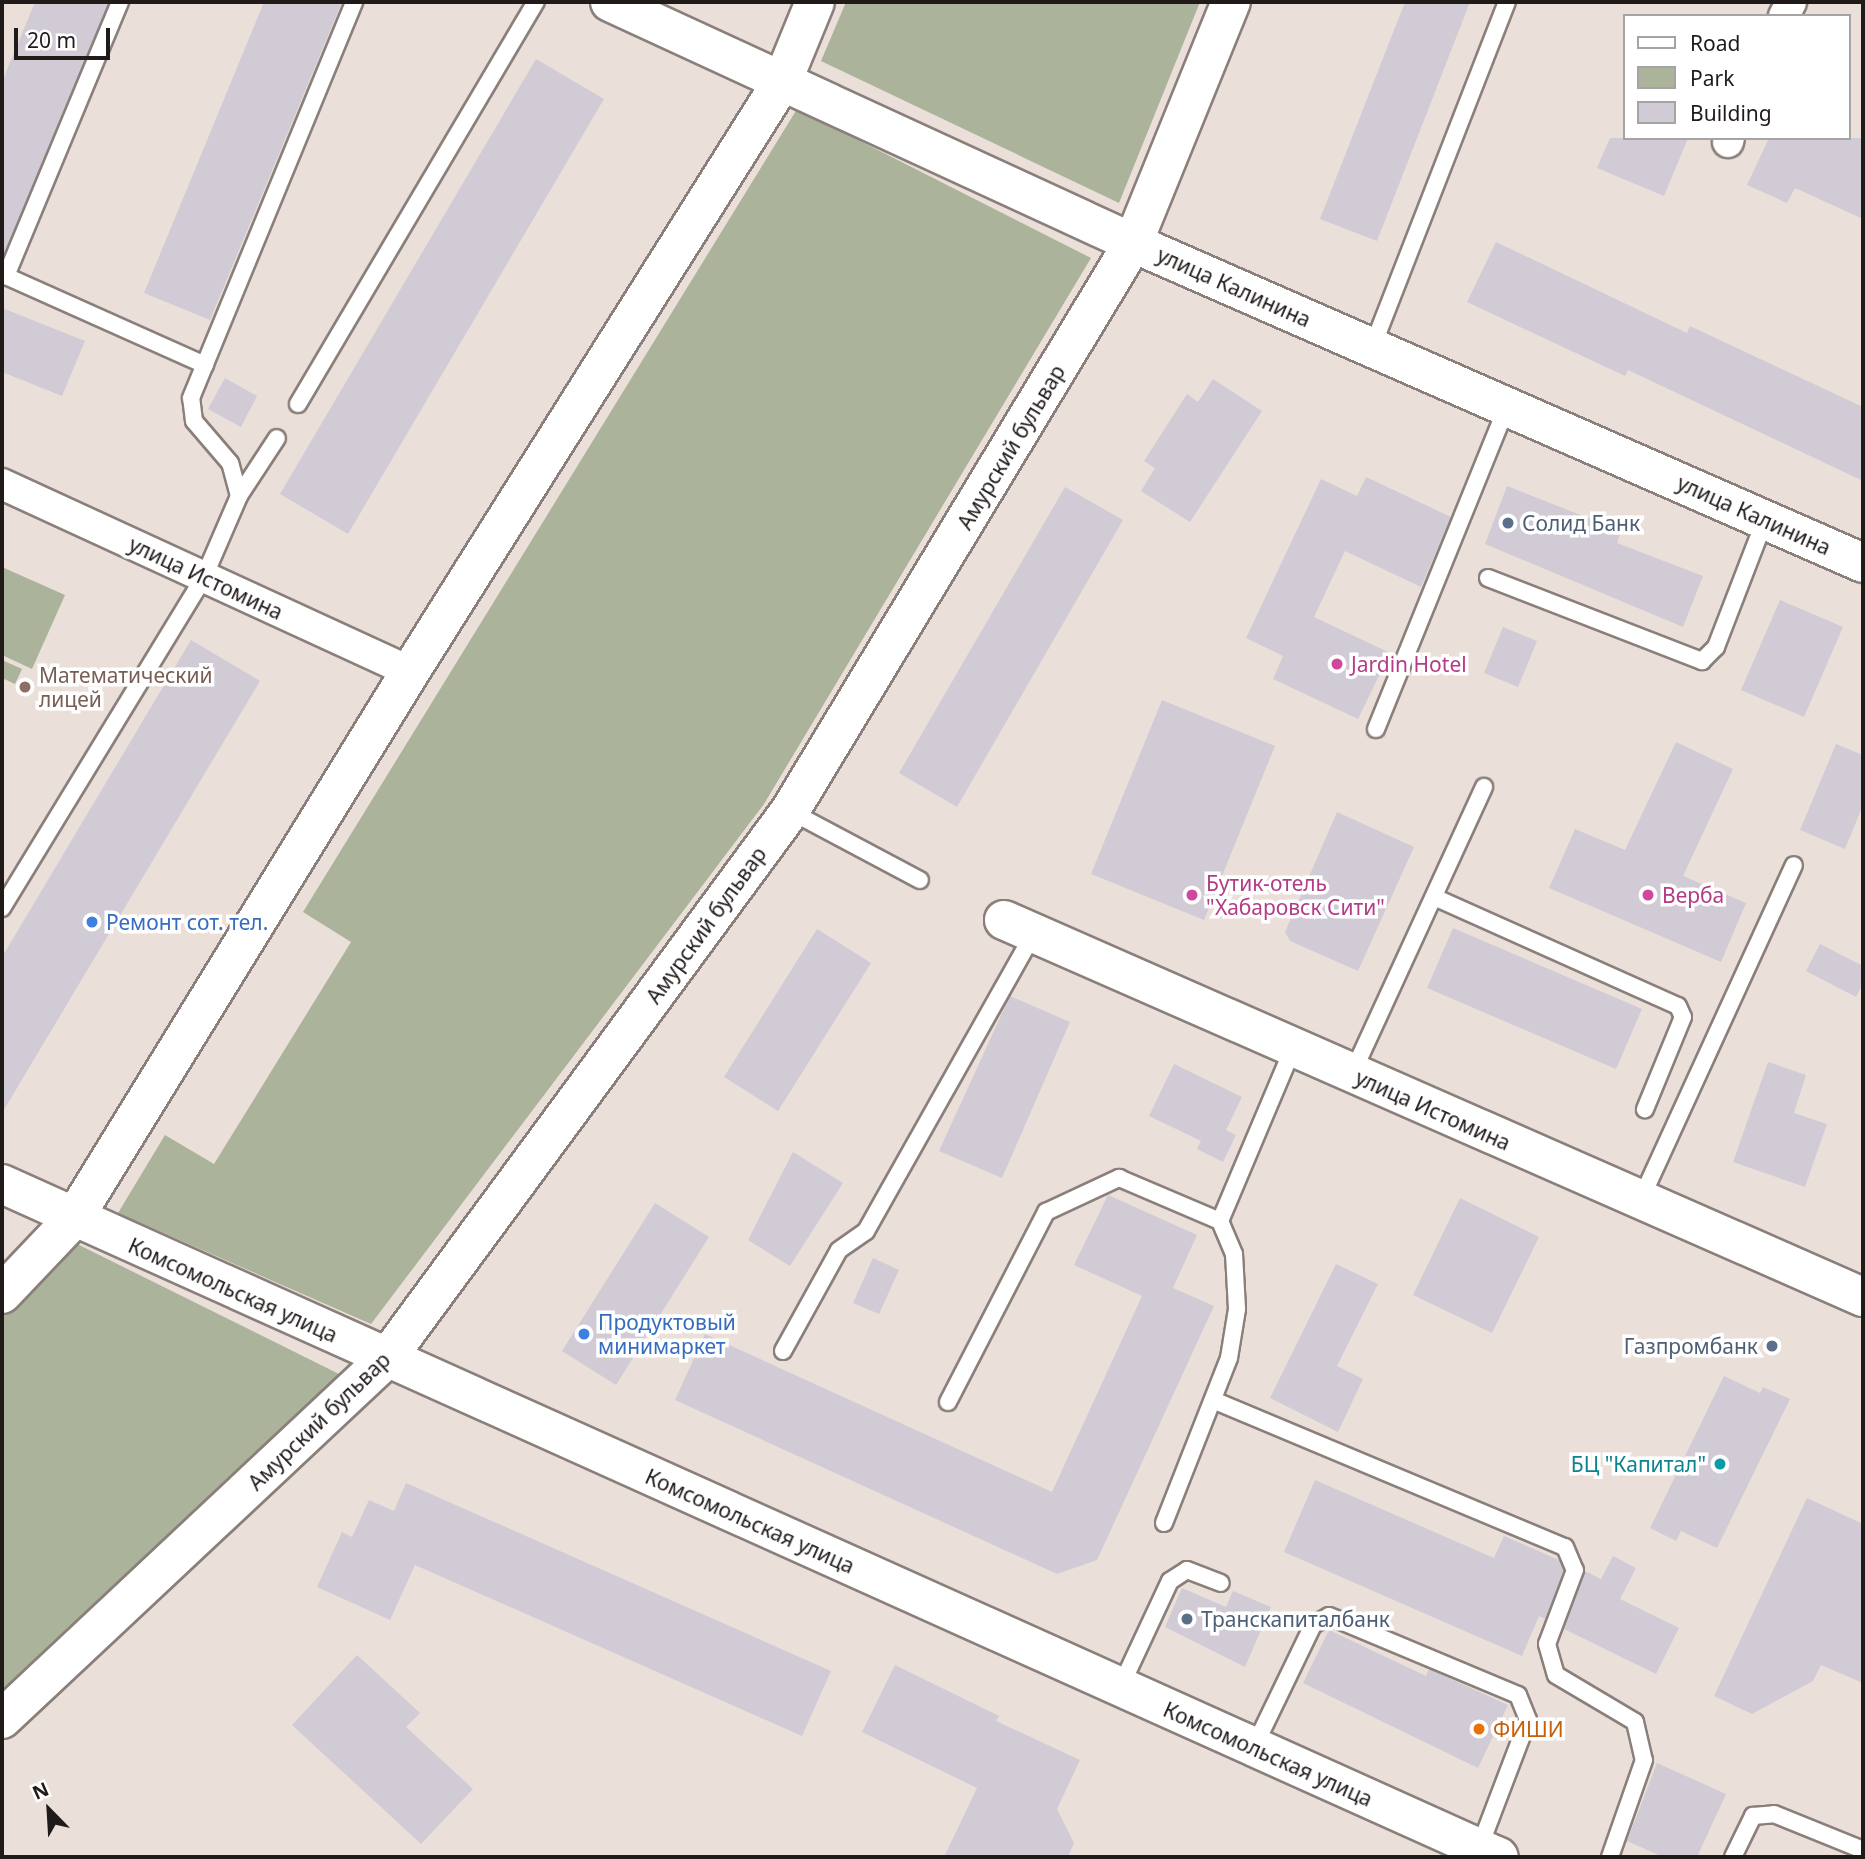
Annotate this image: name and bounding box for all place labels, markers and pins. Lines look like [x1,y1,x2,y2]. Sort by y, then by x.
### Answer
place label: Солид Банк [1522,510,1640,536]
marker: Солид Банк [1500,515,1516,531]
place label: Jardin Hotel [1351,651,1467,677]
marker: Jardin Hotel [1329,656,1345,672]
place label: Математический лицей [39,662,213,712]
marker: Математический лицей [17,679,33,695]
place label: Бутик-отель "Хабаровск Сити" [1206,870,1385,920]
place label: Верба [1662,882,1724,908]
marker: Бутик-отель "Хабаровск Сити" [1184,887,1200,903]
marker: Верба [1640,887,1656,903]
place label: Ремонт сот. тел. [106,909,268,935]
marker: Ремонт сот. тел. [84,914,100,930]
place label: Продуктовый минимаркет [598,1309,736,1359]
marker: Продуктовый минимаркет [576,1326,592,1342]
place label: Газпромбанк [1624,1333,1758,1359]
marker: Газпромбанк [1764,1338,1780,1354]
place label: БЦ "Капитал" [1571,1451,1706,1477]
marker: БЦ "Капитал" [1712,1456,1728,1472]
place label: Транскапиталбанк [1201,1606,1390,1632]
marker: Транскапиталбанк [1179,1611,1195,1627]
place label: ФИШИ [1493,1716,1564,1742]
marker: ФИШИ [1471,1721,1487,1737]

